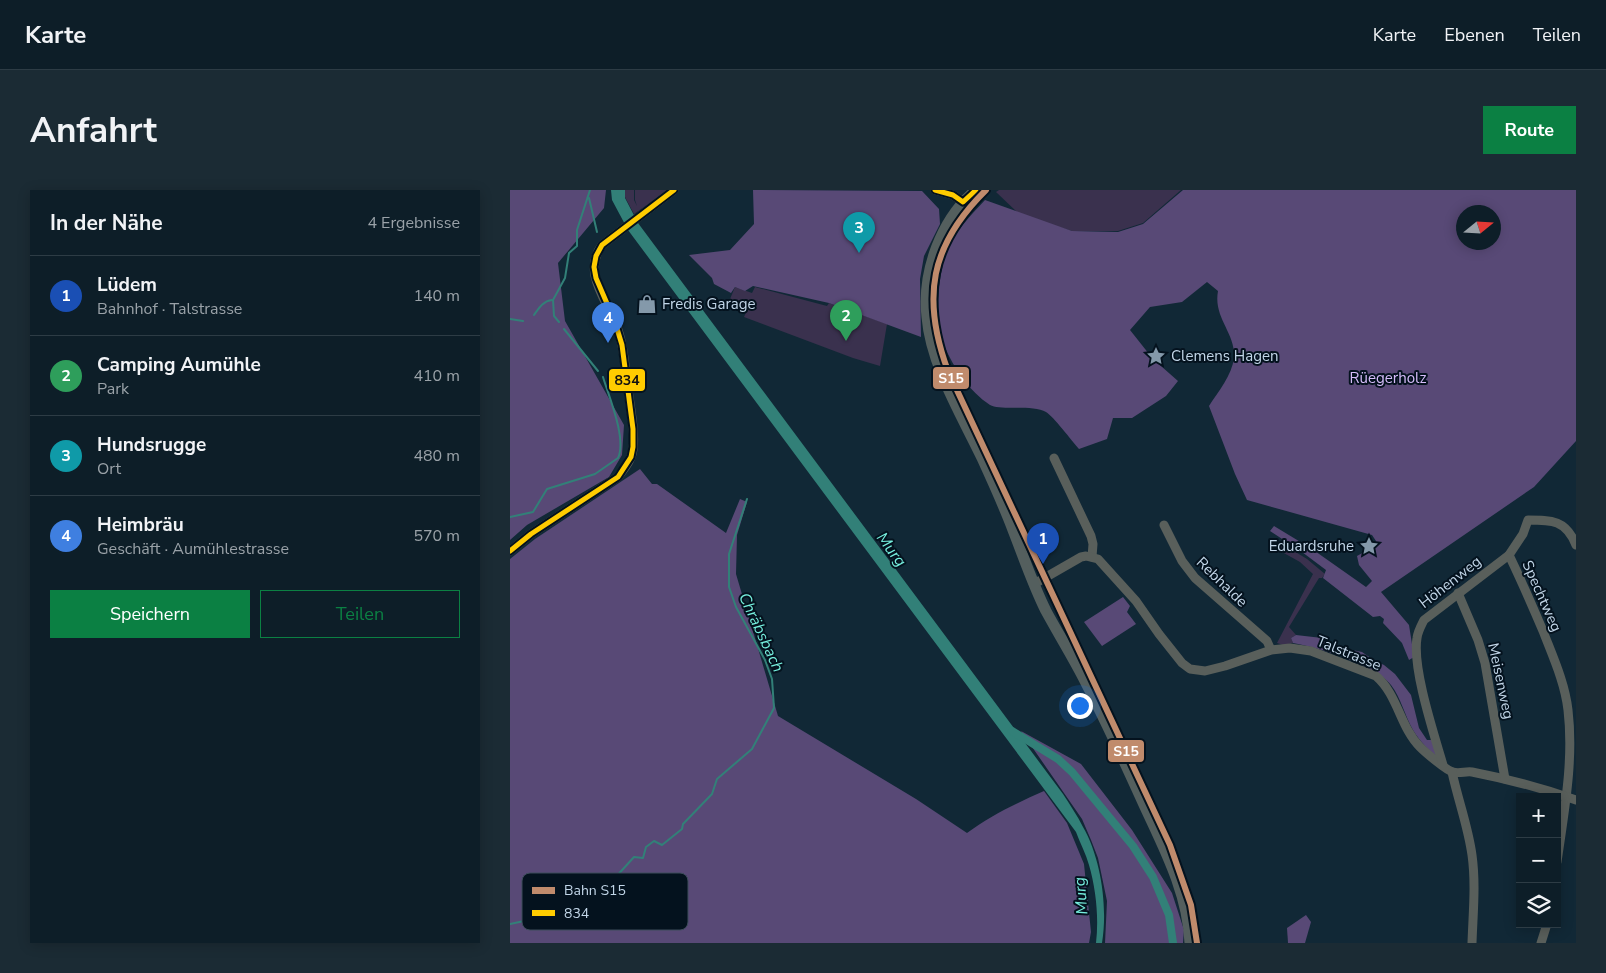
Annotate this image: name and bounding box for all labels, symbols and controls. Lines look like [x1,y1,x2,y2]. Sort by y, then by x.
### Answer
text: Karte [25,19,86,51]
text: Karte [1373,23,1416,47]
text: Ebenen [1444,23,1505,47]
text: Teilen [1533,23,1581,47]
button: Route [1483,106,1576,154]
text: Anfahrt [30,107,157,154]
north arrow [1456,205,1501,250]
text: In der Nähe [50,209,163,237]
text: 4 Ergebnisse [367,212,460,234]
pin: 3 [843,212,875,253]
text: Lüdem [97,272,157,298]
text: 1 [61,285,71,307]
text: 140 m [413,285,460,307]
shop icon: Fredis Garage [636,293,658,315]
place label: Fredis Garage [662,294,755,314]
text: Bahnhof · Talstrasse [97,298,242,320]
pin: 2 [830,300,862,341]
pin: 4 [592,302,624,343]
place icon: Clemens Hagen [1145,345,1167,367]
place label: Clemens Hagen [1171,346,1279,366]
text: Camping Aumühle [97,352,261,378]
text: 2 [61,365,71,387]
text: 410 m [413,365,460,387]
line badge: S15 [932,366,970,390]
line badge: 834 [608,368,646,392]
park label: Rüegerholz [1350,368,1426,388]
text: S15 [938,369,964,388]
text: 834 [614,371,640,390]
text: Park [97,378,129,400]
text: Hundsrugge [97,432,206,458]
text: 3 [61,445,71,467]
text: 480 m [413,445,460,467]
text: Ort [97,458,121,480]
text: Heimbräu [97,512,184,538]
pin: 1 [1027,523,1059,564]
text: 4 [61,525,71,547]
text: 570 m [413,525,460,547]
water label: Murg [871,528,911,571]
place icon: Eduardsruhe [1358,535,1380,557]
place label: Eduardsruhe [1269,536,1354,556]
text: Geschäft · Aumühlestrasse [97,538,289,560]
street label: Höhenweg [1415,551,1485,613]
street label: Rebhalde [1192,553,1252,611]
street label: Spechtweg [1517,557,1567,635]
water label: Chräbsbach [733,589,789,676]
button: Speichern [50,590,250,638]
button: Teilen [260,590,460,638]
street label: Talstrasse [1314,631,1384,675]
street label: Meisenweg [1483,641,1519,721]
your location [1067,693,1093,719]
line badge: S15 [1107,739,1145,763]
text: S15 [1113,742,1139,761]
map controls [1516,793,1561,928]
button: + [1516,793,1561,838]
button: − [1516,838,1561,883]
legend [522,873,688,930]
water label: Murg [1068,876,1094,916]
text: Bahn S15 [564,881,626,900]
button: layers [1516,883,1561,928]
text: 834 [564,904,589,923]

